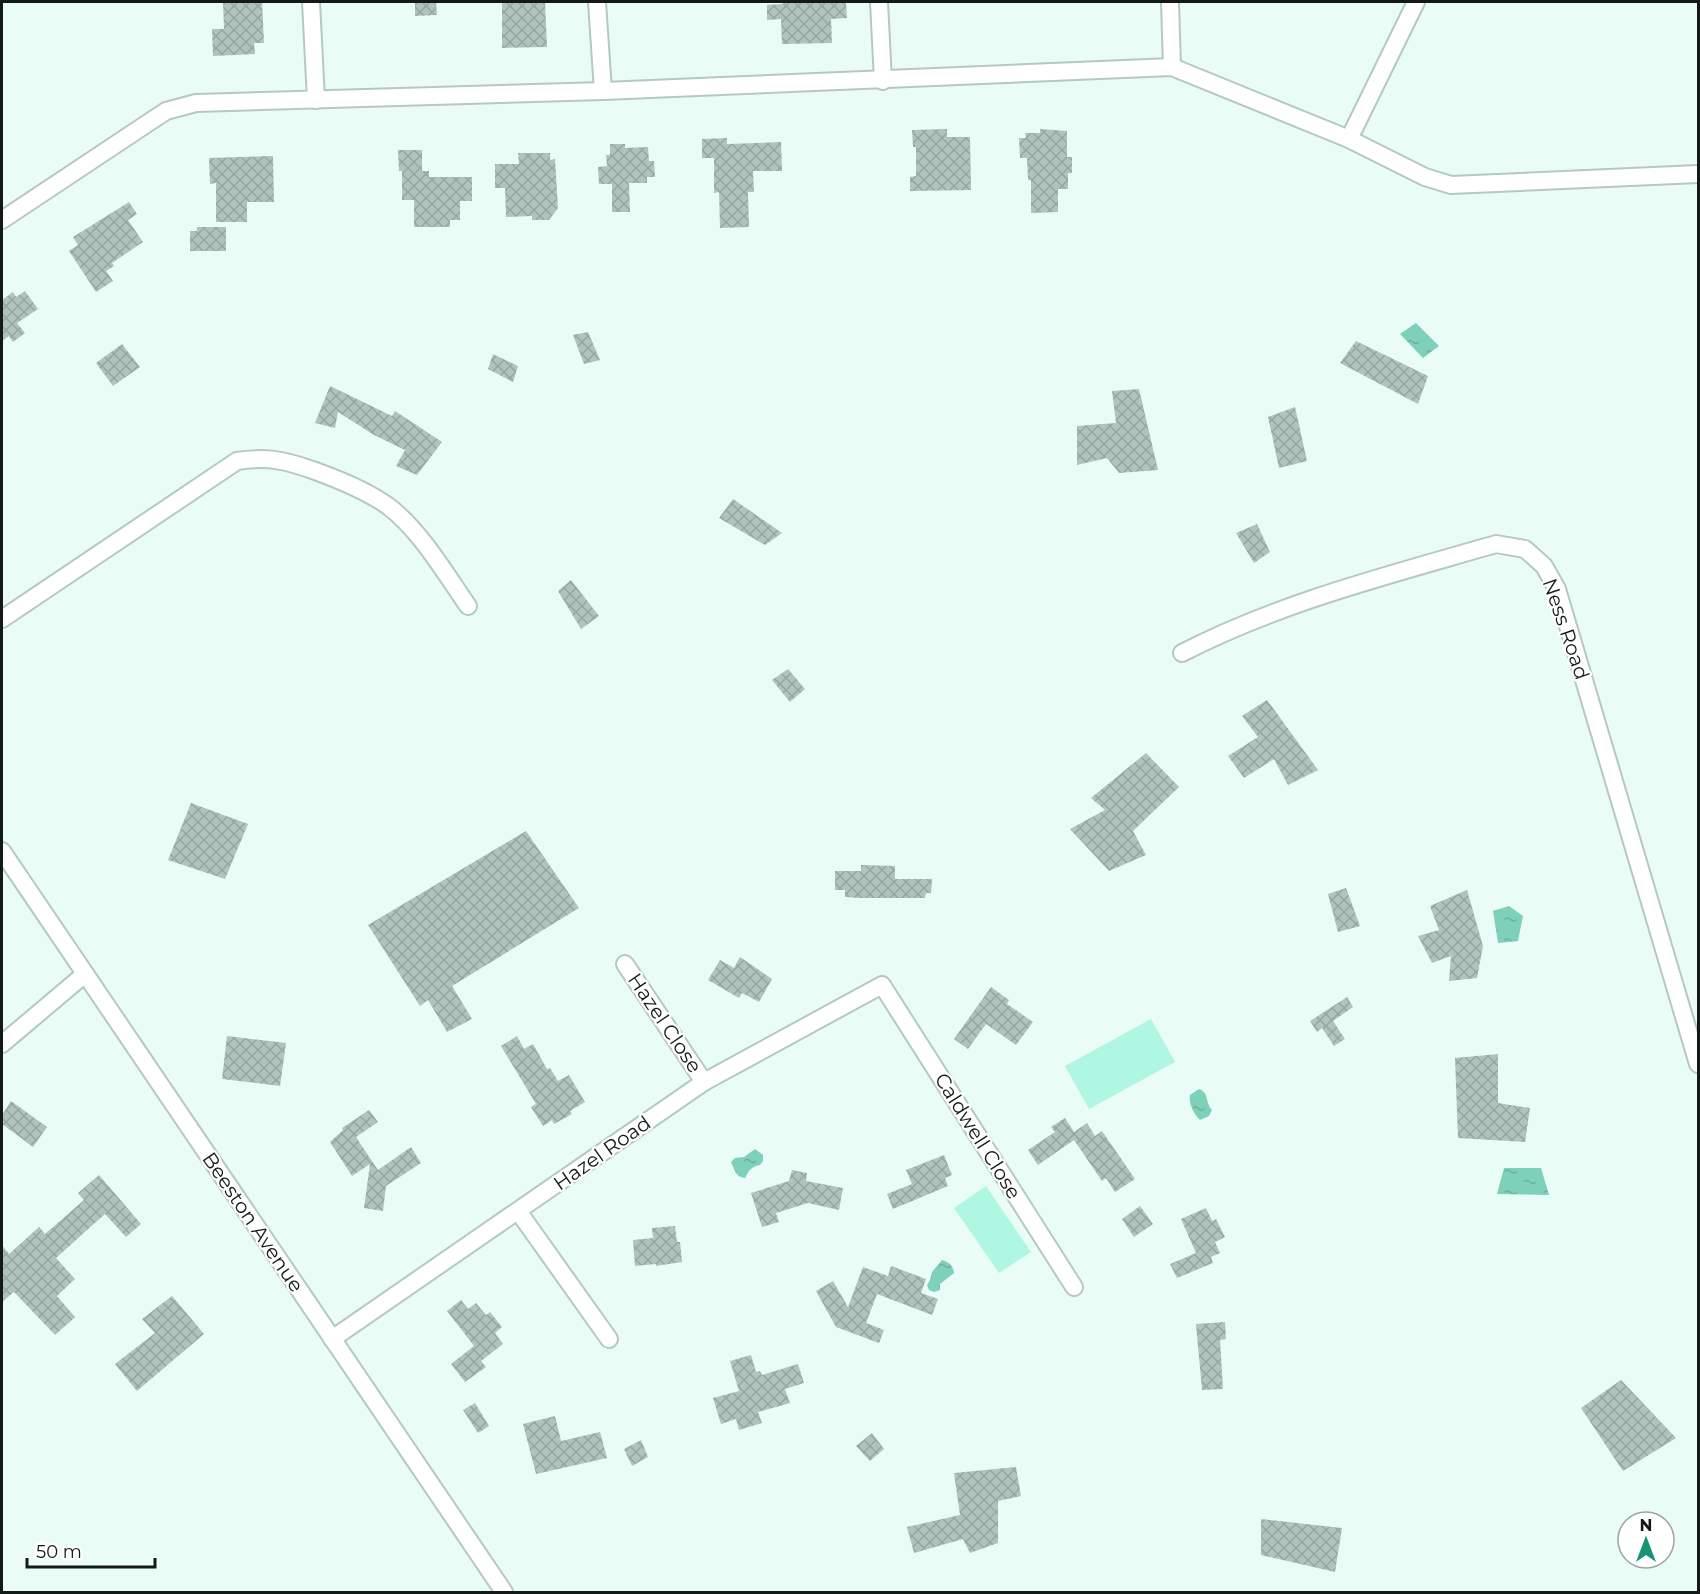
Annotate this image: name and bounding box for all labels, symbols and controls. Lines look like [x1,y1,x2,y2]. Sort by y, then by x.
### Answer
street label: Ness Road [1537,575,1595,683]
street label: Hazel Close [623,969,707,1077]
street label: Caldwell Close [930,1069,1026,1203]
street label: Hazel Road [549,1111,655,1195]
street label: Beeston Avenue [197,1148,309,1296]
north arrow [1616,1510,1676,1570]
text: N [1640,1516,1652,1535]
scale bar [27,1531,154,1569]
text: 50 m [36,1541,82,1563]

